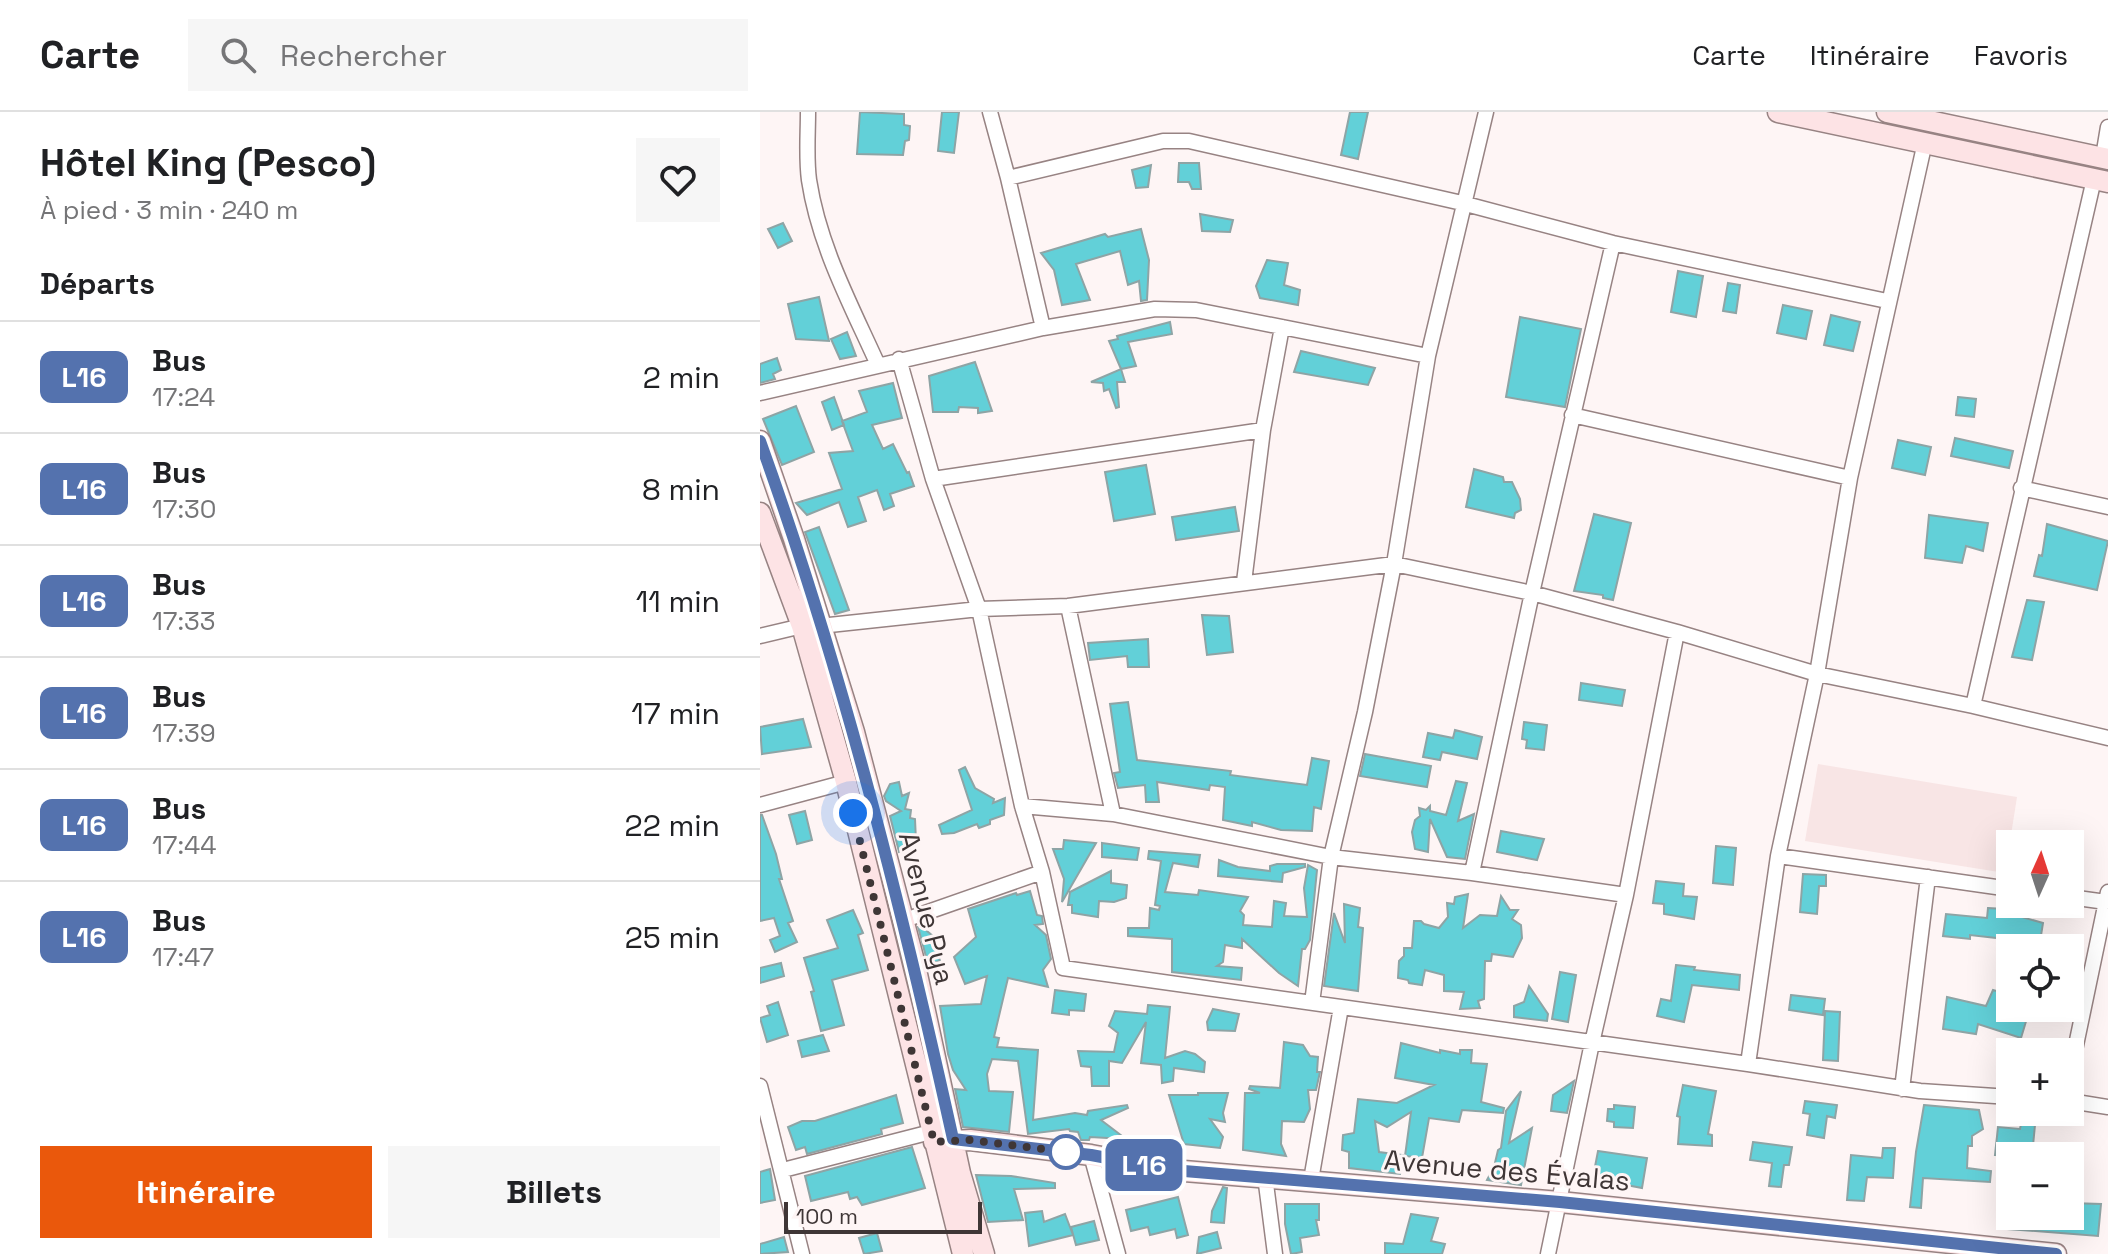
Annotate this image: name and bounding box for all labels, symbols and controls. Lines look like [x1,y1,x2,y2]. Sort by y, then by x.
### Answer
search box [188,19,748,91]
text: Carte [40,31,140,79]
icon: search [216,33,260,77]
text: Rechercher [280,36,447,75]
text: Carte [1692,37,1766,73]
text: Itinéraire [1810,37,1930,73]
text: Favoris [1974,37,2068,73]
button: heart [636,138,720,222]
text: Hôtel King (Pesco) [40,139,376,187]
text: À pied · 3 min · 240 m [40,193,298,227]
text: Départs [40,264,155,303]
text: Bus [152,341,206,380]
text: 2 min [643,358,720,397]
text: L16 [61,359,107,395]
text: 17:24 [152,380,215,414]
text: Bus [152,453,206,492]
text: 8 min [642,470,720,509]
text: L16 [61,471,107,507]
text: 17:30 [152,492,216,526]
text: Bus [152,565,206,604]
text: 11 min [636,582,720,621]
text: L16 [61,583,107,619]
text: 17:33 [152,604,216,638]
text: Bus [152,677,206,716]
text: 17 min [631,694,720,733]
text: L16 [61,695,107,731]
text: 17:39 [152,716,216,750]
text: Bus [152,789,206,828]
your location [833,793,873,833]
text: 22 min [625,806,720,845]
text: L16 [61,807,107,843]
text: 17:44 [152,828,217,862]
street label: Avenue Pya [891,828,963,988]
north arrow [1996,830,2084,918]
map controls [1996,830,2084,1230]
text: Bus [152,901,206,940]
text: 25 min [625,918,720,957]
text: L16 [61,919,107,955]
button: locate [1996,934,2084,1022]
text: 17:47 [152,940,214,974]
button: + [1996,1038,2084,1126]
unlabelled marker [1049,1135,1083,1169]
line badge: L16 [1098,1139,1190,1191]
street label: Avenue des Évalas [1383,1141,1631,1199]
button: − [1996,1142,2084,1230]
button: Itinéraire [40,1146,372,1238]
button: Billets [388,1146,720,1238]
text: L16 [1121,1147,1167,1183]
scale bar [784,1198,982,1234]
text: 100 m [796,1202,858,1230]

